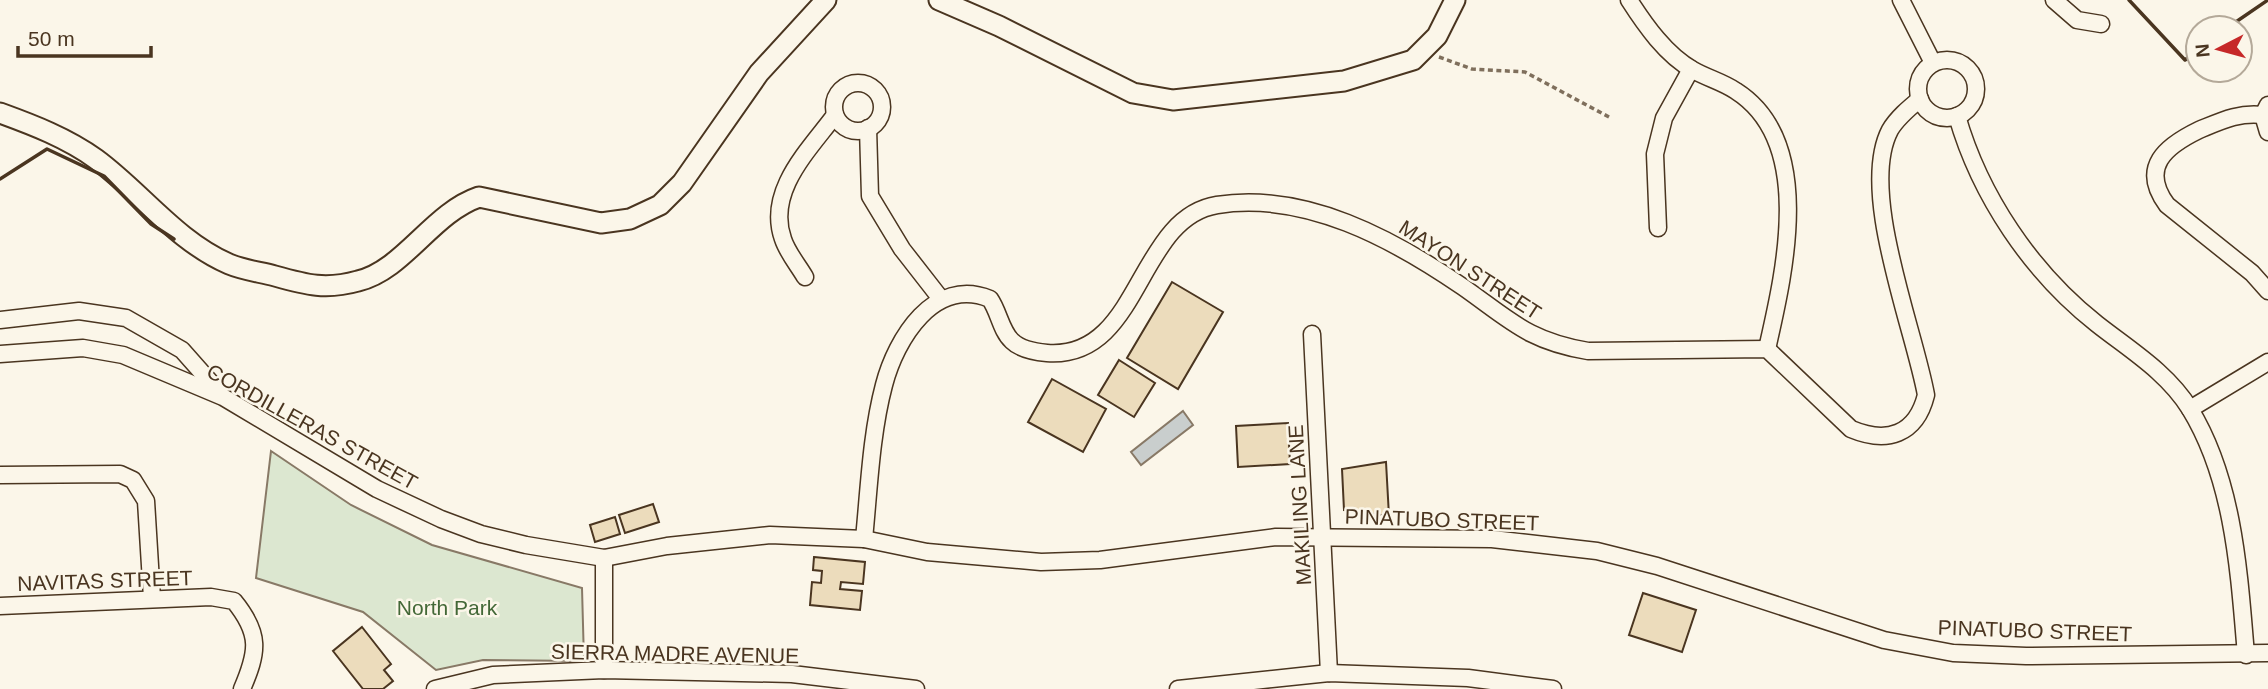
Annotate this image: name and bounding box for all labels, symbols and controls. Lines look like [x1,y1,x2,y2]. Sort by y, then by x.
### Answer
scale bar [18,14,150,58]
north arrow [2184,14,2254,84]
text: 50 m [28,27,75,50]
text: N [2191,43,2214,59]
street label: MAYON STREET [1395,215,1546,324]
street label: CORDILLERAS STREET [203,359,422,494]
street label: MAKILING LANE [1284,424,1315,586]
street label: PINATUBO STREET [1344,505,1540,534]
street label: NAVITAS STREET [17,566,193,595]
park label: North Park [397,596,498,619]
street label: PINATUBO STREET [1937,616,2133,645]
street label: SIERRA MADRE AVENUE [551,640,799,667]

